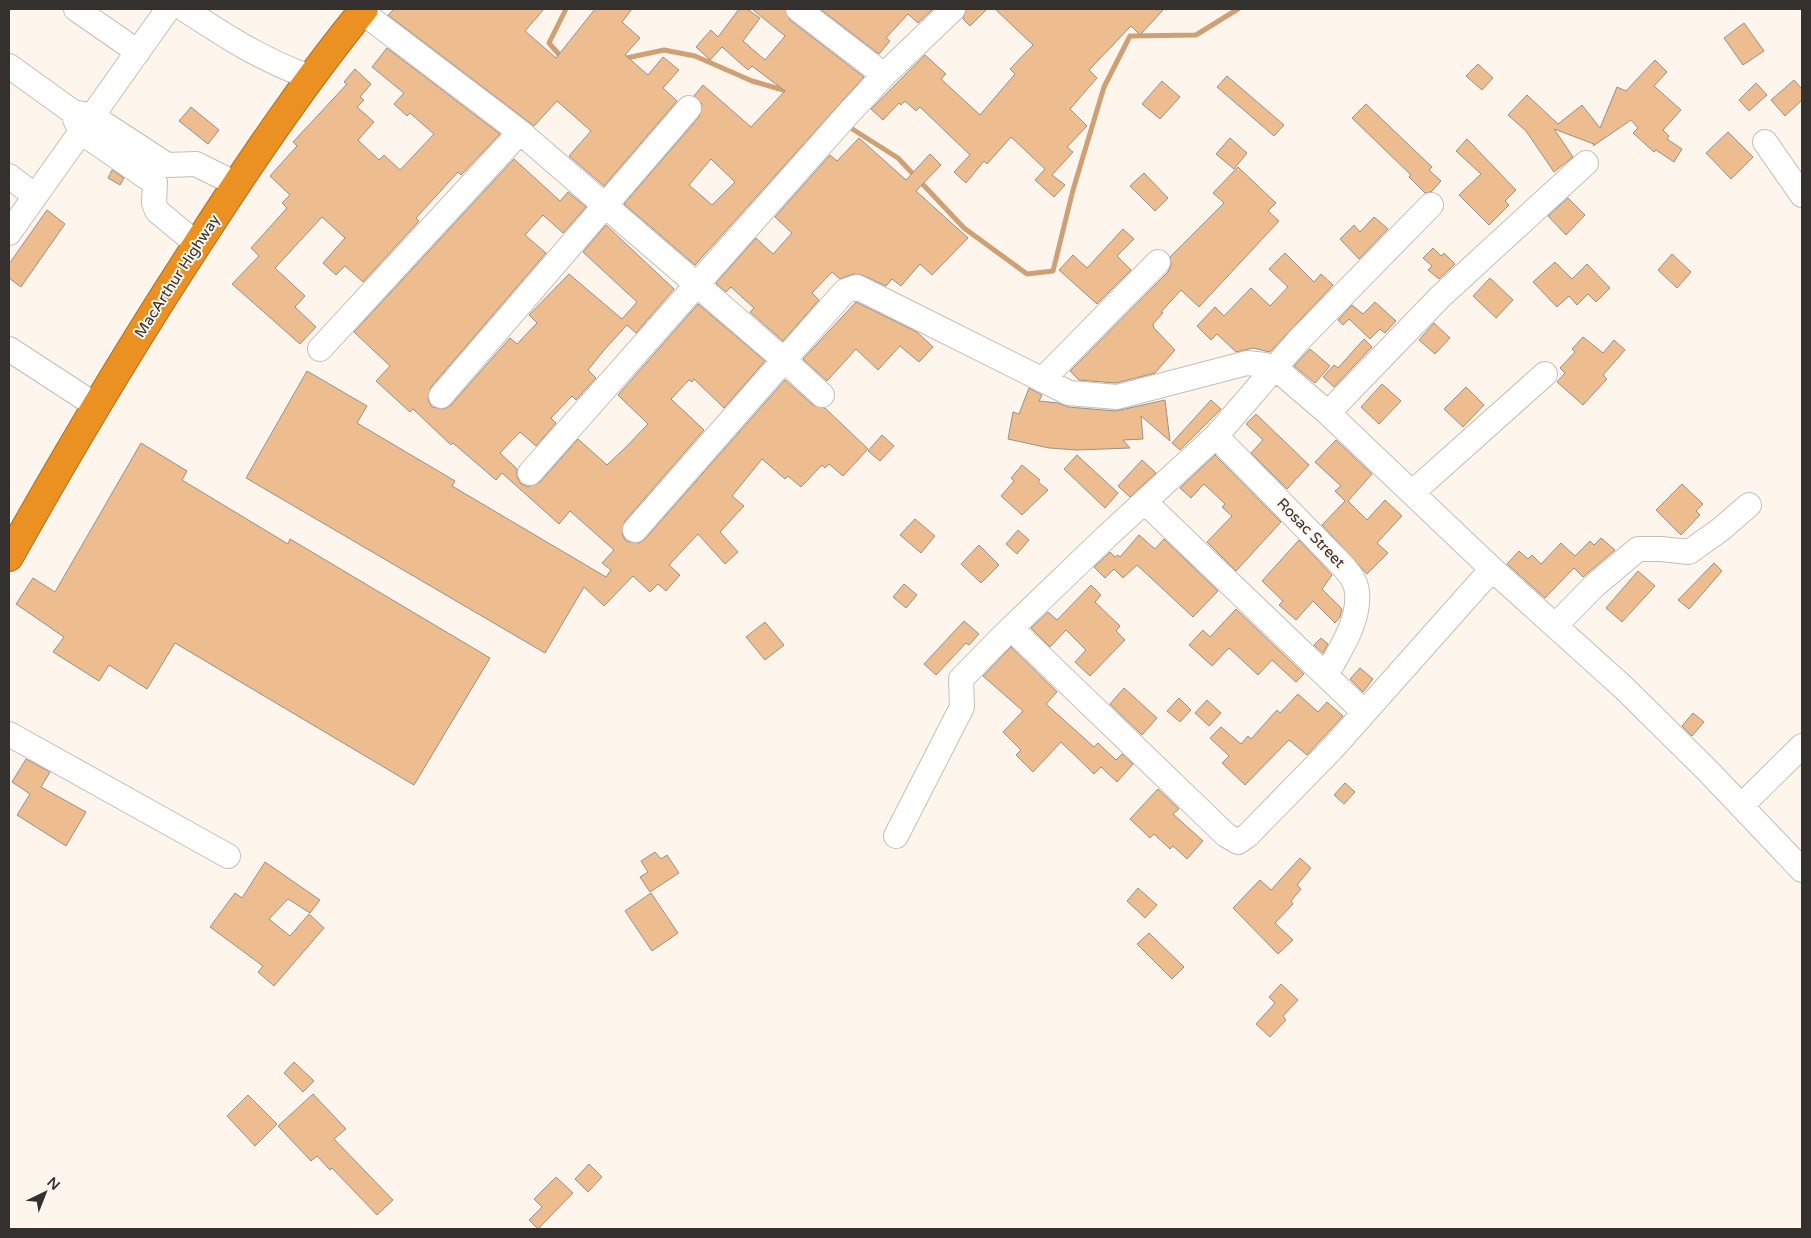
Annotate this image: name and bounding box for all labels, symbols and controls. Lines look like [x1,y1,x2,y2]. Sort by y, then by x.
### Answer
street label: MacArthur Highway [131,211,223,341]
street label: Rosac Street [1273,494,1349,572]
north arrow [20,1168,70,1218]
text: N [44,1174,63,1194]

